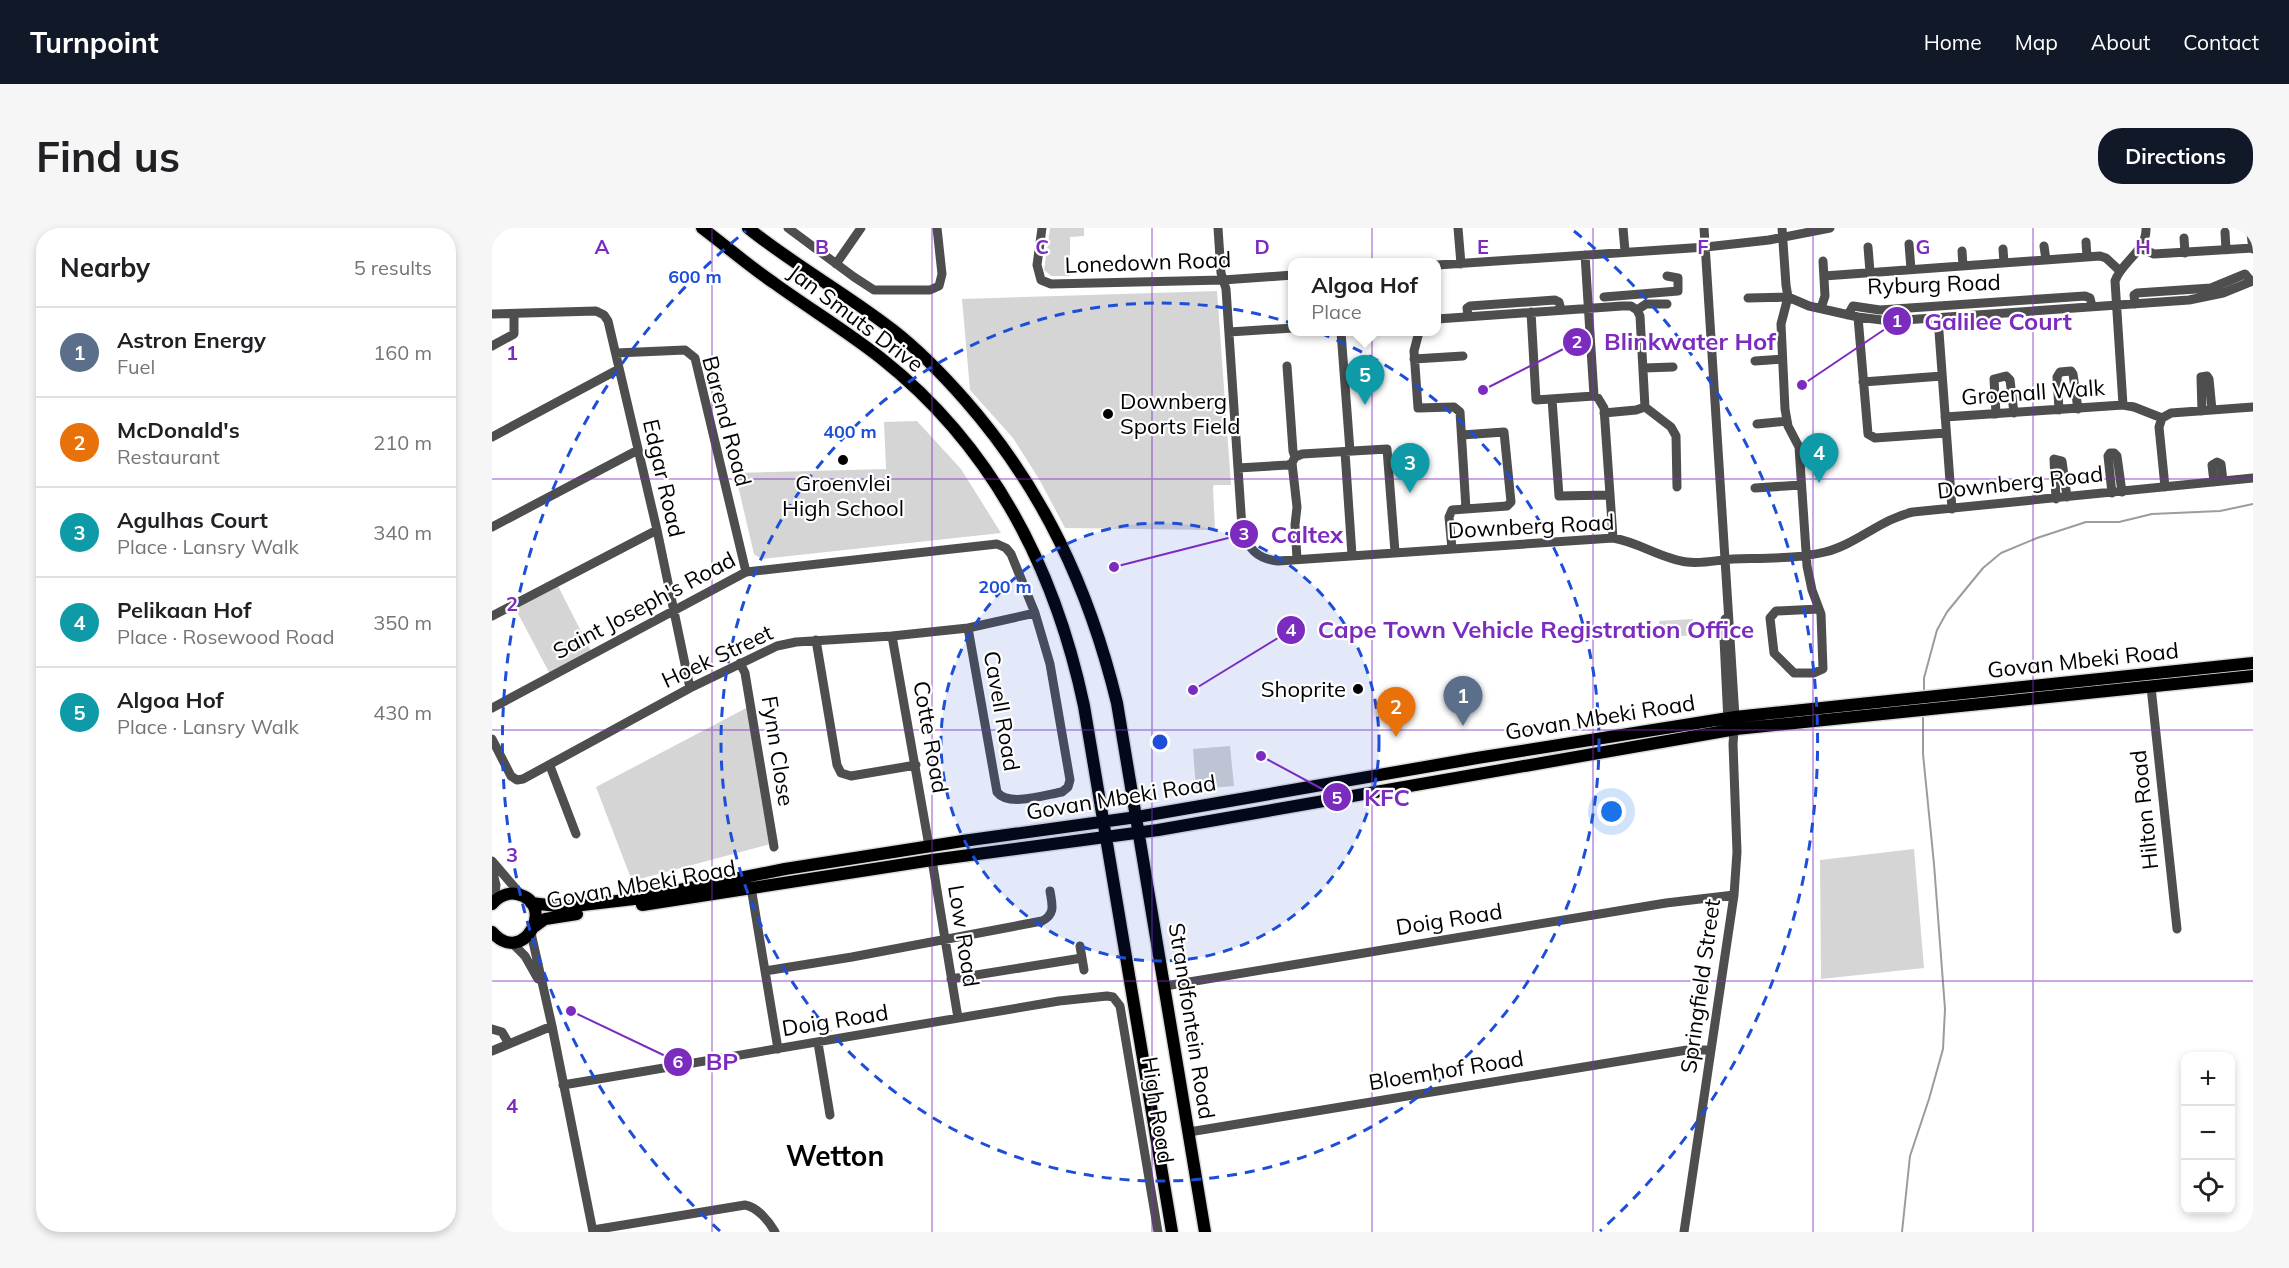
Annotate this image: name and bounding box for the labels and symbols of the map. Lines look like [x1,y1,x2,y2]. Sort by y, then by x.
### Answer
text: A [595,234,610,259]
text: B [815,234,829,259]
text: C [1035,234,1049,259]
text: D [1254,234,1270,259]
text: E [1477,234,1489,259]
text: F [1697,234,1709,259]
text: G [1916,234,1930,259]
text: H [2135,234,2151,259]
street label: Lonedown Road [1064,245,1232,279]
street label: Jan Smuts Drive [783,258,929,378]
text: 600 m [668,265,722,288]
street label: Ryburg Road [1867,268,2001,300]
callout: Galilee Court [1882,300,2084,342]
text: Galilee Court [1924,306,2072,336]
text: 1 [1892,309,1902,332]
callout: Blinkwater Hof [1562,321,1788,363]
text: Blinkwater Hof [1604,326,1777,356]
text: 2 [1572,330,1582,353]
text: 1 [506,340,518,365]
street label: Barend Road [696,353,758,489]
pin: 5 [1346,356,1384,405]
street label: Groenall Walk [1960,373,2106,411]
place label: Downberg Sports Field [1120,387,1240,440]
marker: Downberg Sports Field [1101,407,1115,421]
street label: Edgar Road [637,416,691,540]
text: 400 m [823,420,877,443]
pin: 4 [1800,434,1838,483]
pin: 3 [1390,444,1430,493]
marker: Groenvlei High School [836,453,850,467]
street label: Downberg Road [1936,459,2104,505]
place label: Groenvlei High School [782,469,904,522]
street label: Downberg Road [1447,508,1615,544]
callout: Caltex [1229,513,1356,555]
text: Caltex [1271,519,1344,549]
text: 3 [1239,522,1249,545]
street label: Saint Joseph's Road [548,545,740,665]
text: 200 m [978,575,1032,598]
text: 2 [506,591,518,616]
callout: Cape Town Vehicle Registration Office [1276,609,1766,651]
text: Cape Town Vehicle Registration Office [1318,614,1754,644]
street label: Hoek Street [657,618,777,694]
text: 4 [1286,618,1297,641]
street label: Govan Mbeki Road [1986,636,2180,684]
street label: Cavell Road [978,649,1026,773]
place label: Shoprite [1261,675,1346,703]
pin: 1 [1444,676,1482,726]
street label: Cotte Road [907,679,955,795]
marker: Shoprite [1351,682,1365,696]
pin: 2 [1376,688,1416,737]
street label: Govan Mbeki Road [1503,688,1697,746]
street label: Fynn Close [755,694,801,808]
centre of rings [1150,732,1170,752]
street label: Hilton Road [2124,749,2164,871]
street label: Govan Mbeki Road [1024,768,1218,826]
callout: KFC [1322,776,1422,818]
text: KFC [1364,782,1410,812]
text: 5 [1332,786,1343,809]
your location [1597,797,1626,826]
text: 3 [506,842,518,867]
street label: Govan Mbeki Road [544,854,738,914]
street label: Low Road [942,883,986,989]
street label: Doig Road [1394,897,1504,941]
street label: Springfield Street [1674,897,1726,1075]
street label: Strandfontein Road [1163,921,1221,1121]
street label: Doig Road [780,998,890,1042]
callout: BP [663,1041,750,1083]
street label: Bloemhof Road [1367,1044,1525,1096]
text: BP [706,1046,738,1076]
text: 6 [673,1050,684,1073]
street label: High Road [1136,1055,1180,1165]
text: 4 [506,1093,518,1118]
district label: Wetton [786,1138,884,1173]

